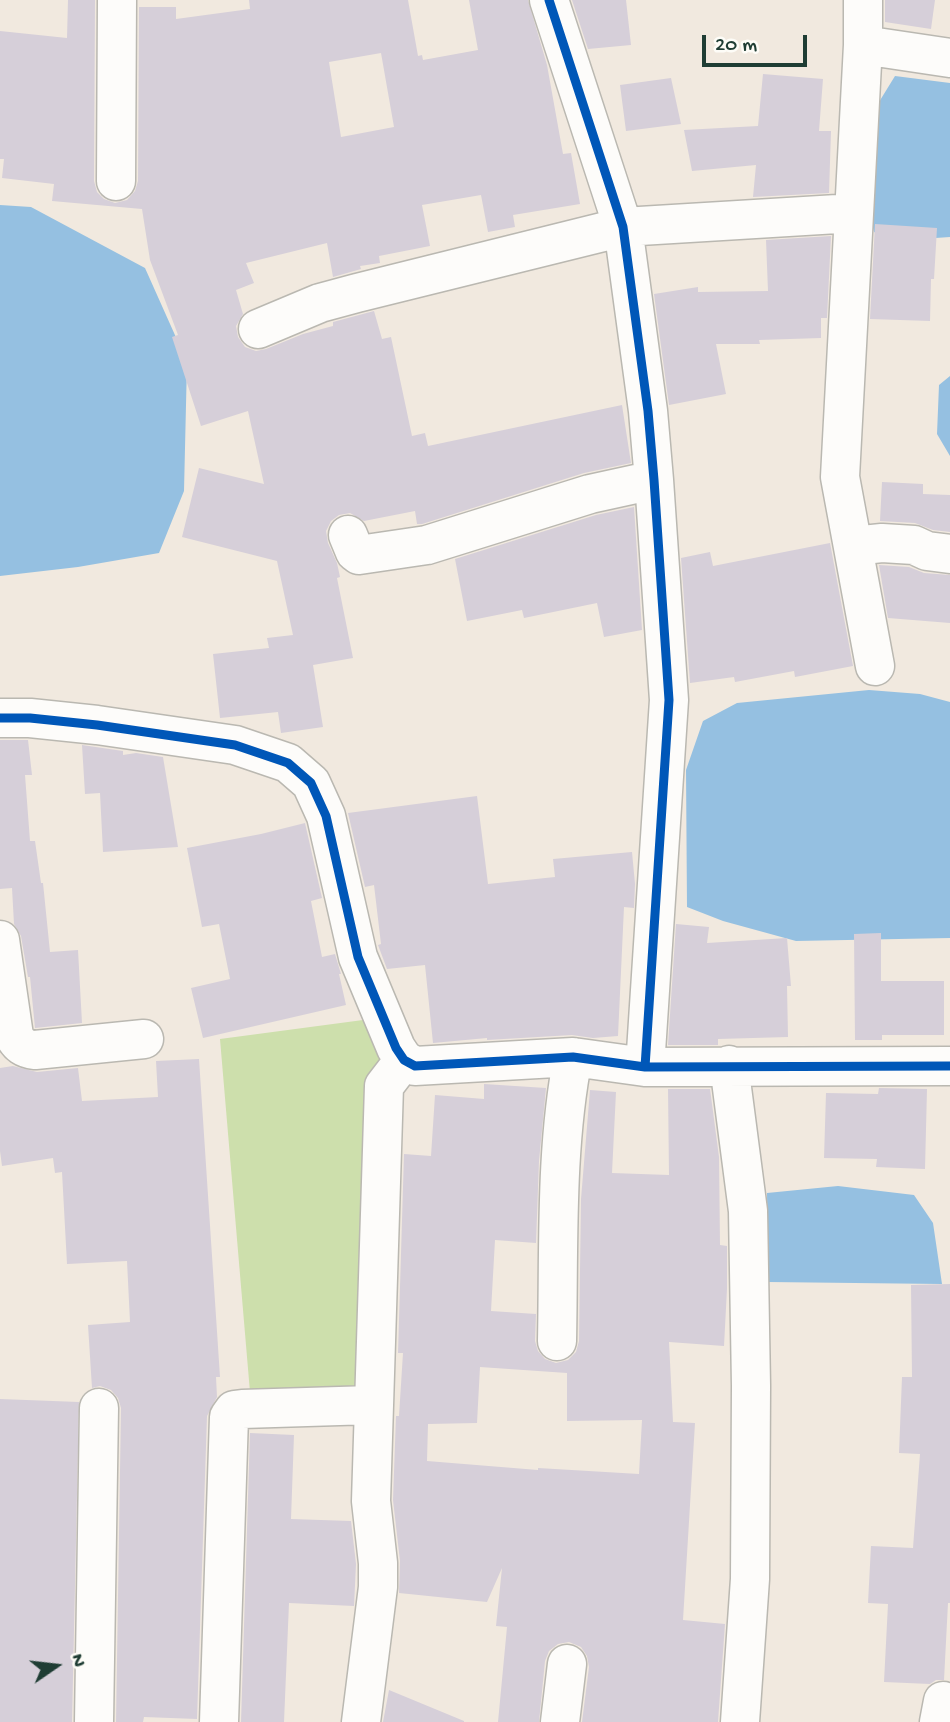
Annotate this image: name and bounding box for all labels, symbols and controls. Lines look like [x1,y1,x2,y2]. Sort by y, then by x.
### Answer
scale bar [705,21,810,65]
text: 20 m [715,34,757,59]
north arrow [21,1631,91,1701]
text: N [64,1652,90,1670]

